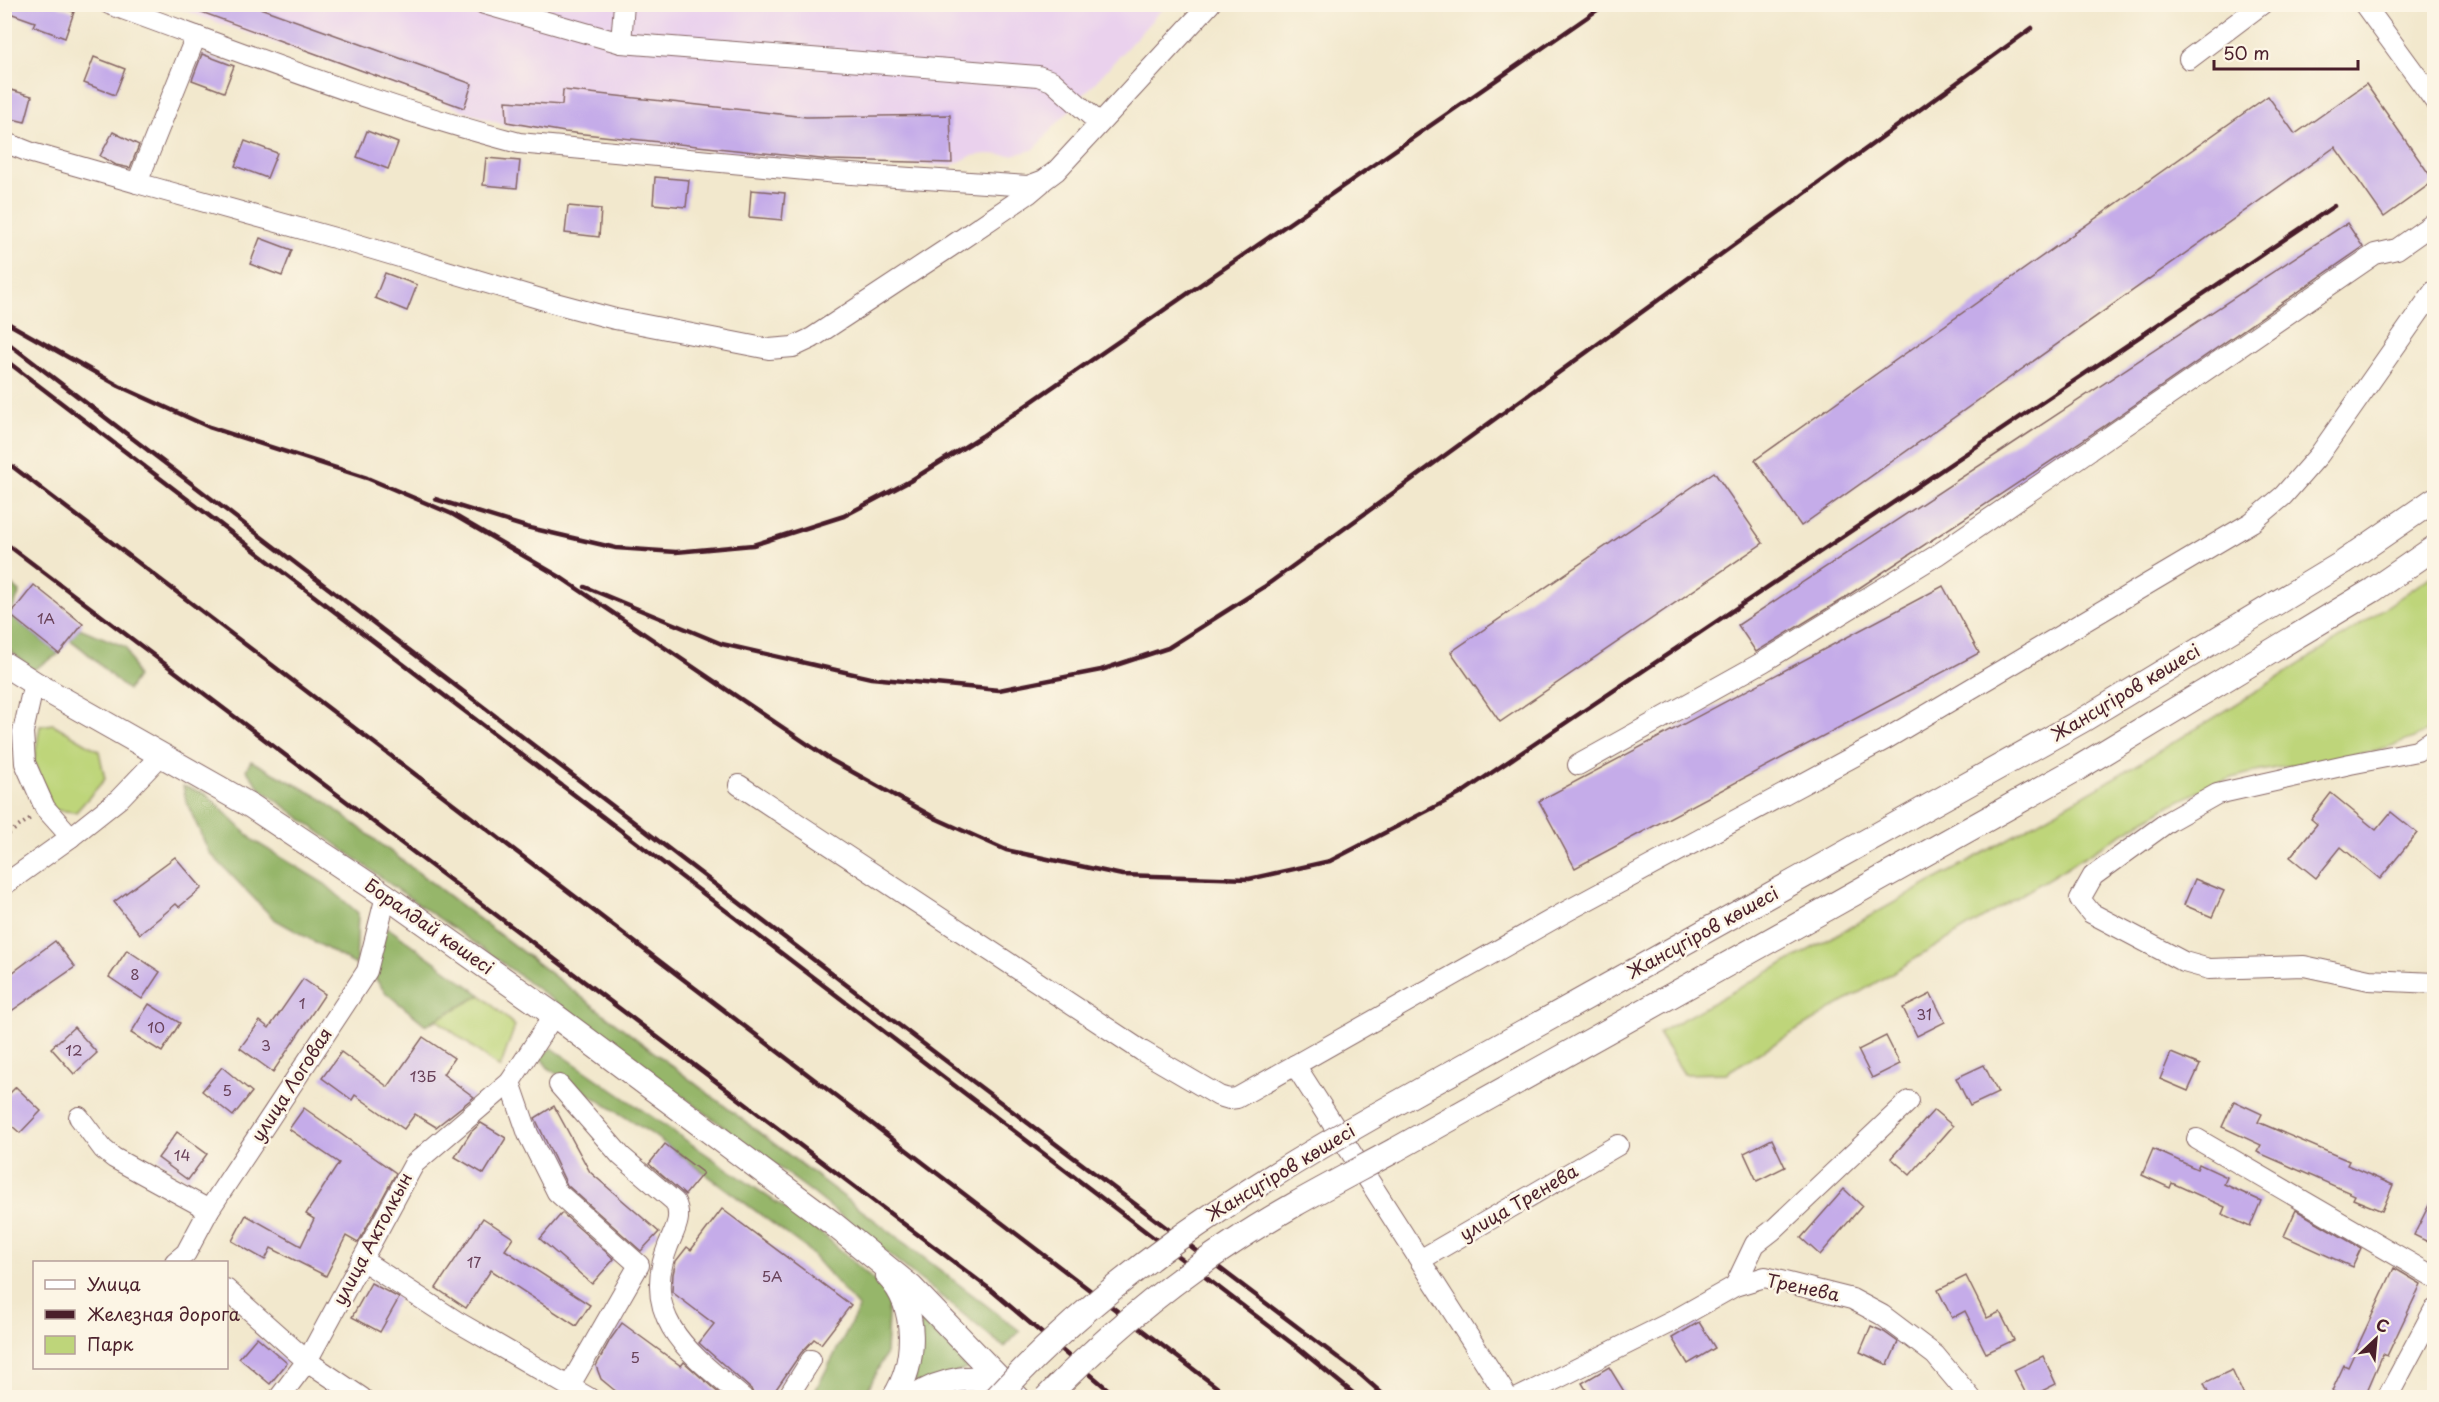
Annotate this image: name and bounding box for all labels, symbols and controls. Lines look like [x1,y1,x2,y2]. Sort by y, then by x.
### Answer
scale bar [2214,33,2358,71]
text: 50 m [2223,39,2270,66]
house number: 1А [37,606,55,629]
street label: Жансүгіров көшесі [2045,637,2205,747]
street label: Боралдай көшесі [360,871,500,980]
street label: Жансүгіров көшесі [1621,879,1783,985]
house number: 8 [130,962,140,985]
house number: 1 [299,991,305,1014]
house number: 31 [1916,1002,1932,1025]
house number: 10 [147,1015,165,1038]
street label: улица Логовая [244,1022,338,1147]
house number: 3 [261,1033,271,1056]
house number: 12 [65,1038,83,1061]
house number: 13Б [410,1064,436,1087]
house number: 5 [222,1078,232,1101]
street label: Жансүгіров көшесі [1200,1117,1360,1227]
house number: 14 [174,1143,190,1166]
street label: улица Тренева [1454,1156,1583,1247]
street label: улица Актолкын [325,1167,418,1310]
house number: 17 [467,1250,481,1273]
legend [33,1261,228,1369]
house number: 5А [761,1264,783,1287]
street label: Тренева [1764,1266,1843,1308]
text: Улица [87,1270,141,1297]
text: Железная дорога [87,1300,241,1327]
north arrow [2346,1309,2406,1369]
text: С [2372,1311,2394,1338]
text: Парк [87,1330,134,1357]
house number: 5 [630,1345,640,1368]

